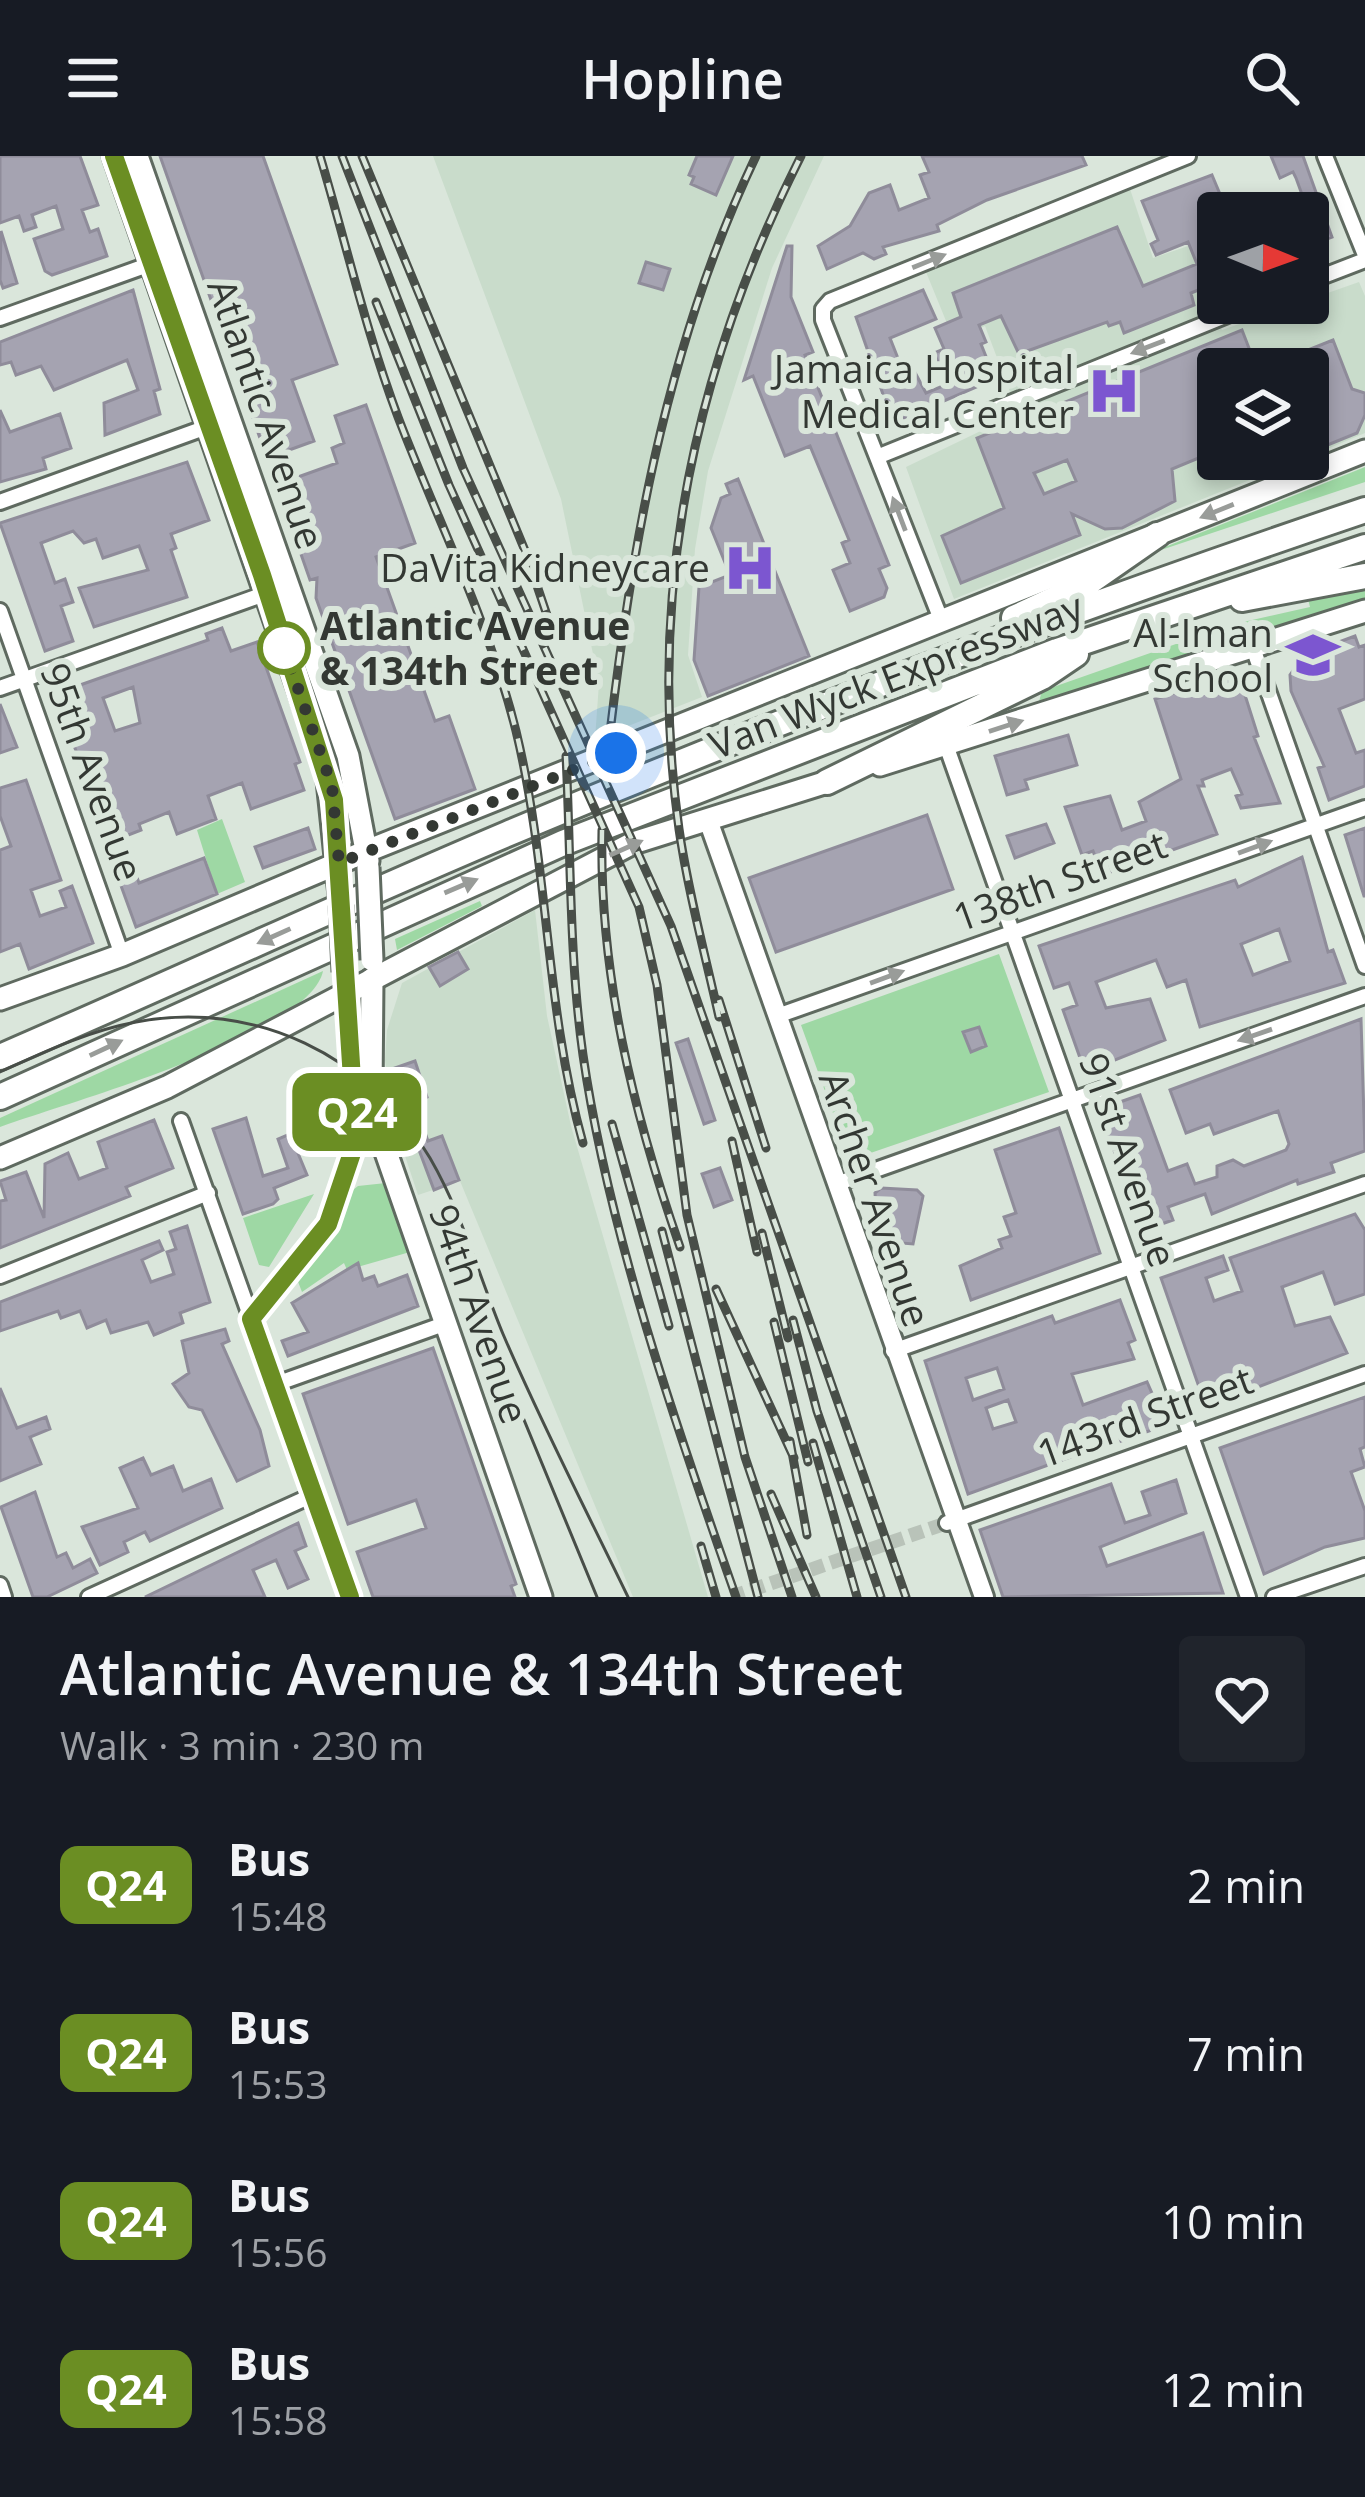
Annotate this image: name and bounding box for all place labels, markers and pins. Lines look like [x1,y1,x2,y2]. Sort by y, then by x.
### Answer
place label: Jamaica Hospital Medical Center [770,341,1074,439]
hospital icon: Jamaica Hospital Medical Center [1085,362,1143,420]
hospital icon: DaVita Kidneycare [721,539,779,597]
place label: DaVita Kidneycare [380,540,710,593]
place label: Atlantic Avenue & 134th Street [320,598,630,696]
place label: Al-Iman School [1133,605,1273,703]
marker: Atlantic Avenue & 134th Street [259,623,309,673]
school or university icon: Al-Iman School [1284,626,1342,684]

